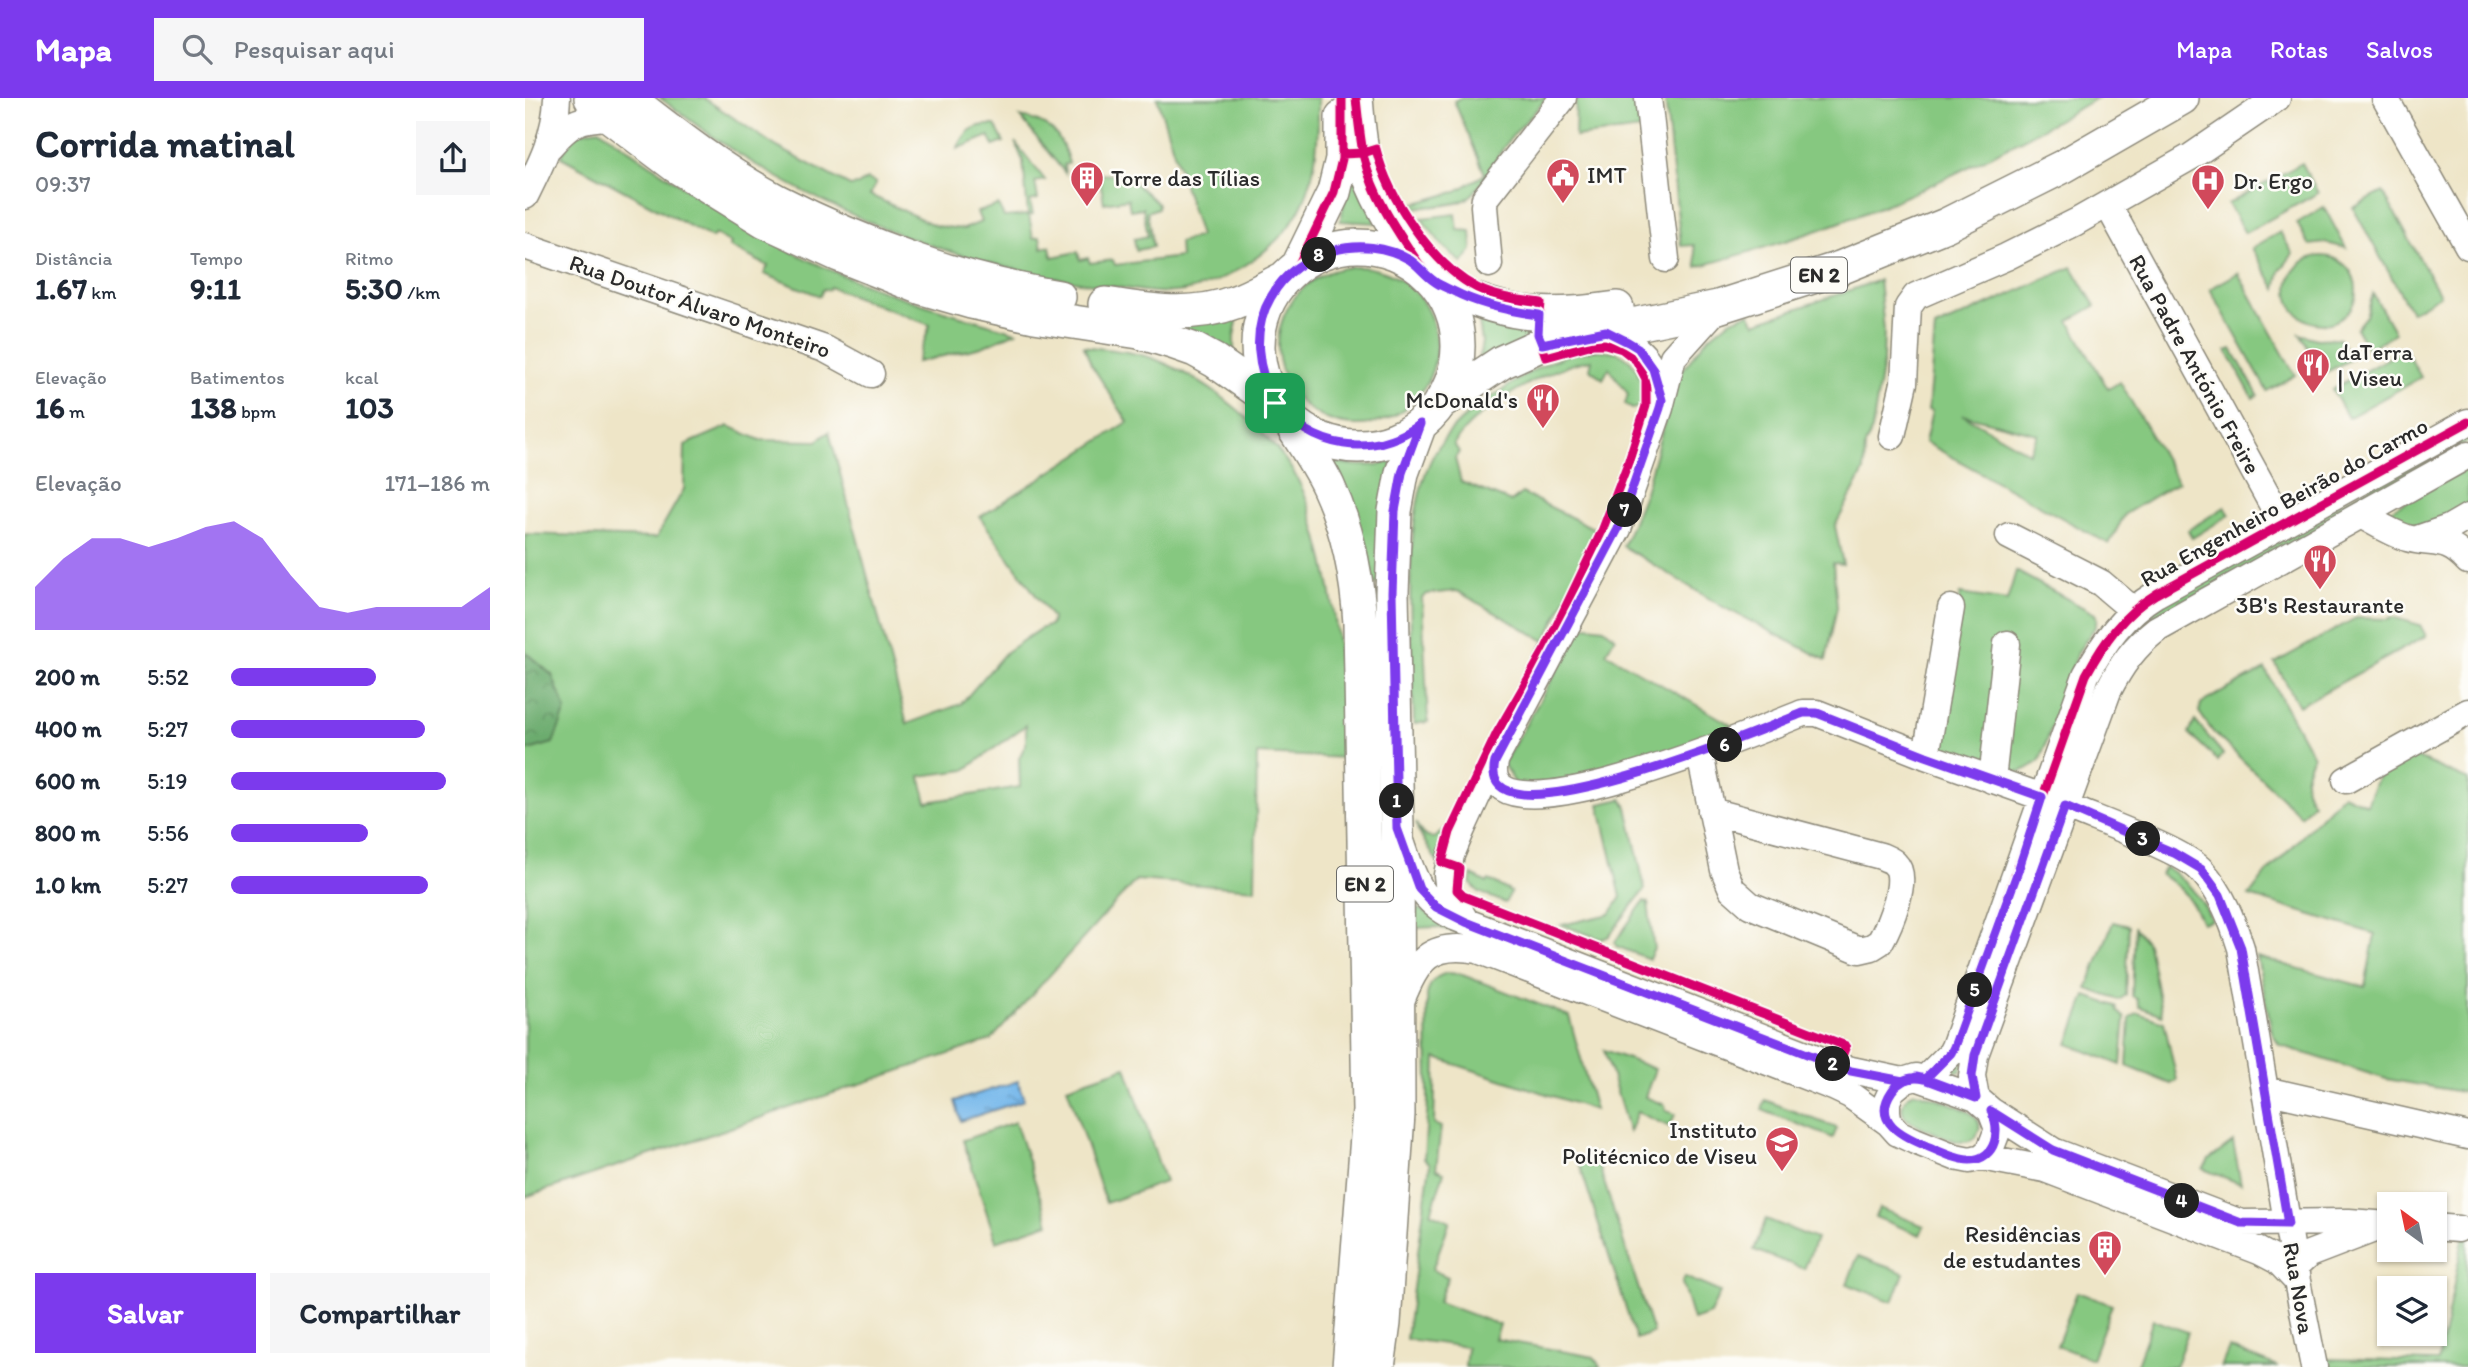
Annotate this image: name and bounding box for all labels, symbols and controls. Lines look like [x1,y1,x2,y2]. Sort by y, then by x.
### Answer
search box [154,18,644,81]
text: Mapa [35,30,112,69]
icon: search [178,30,216,68]
text: Pesquisar aqui [234,33,395,65]
text: Mapa [2176,35,2232,64]
text: Rotas [2270,35,2328,64]
text: Salvos [2366,35,2433,64]
text: Corrida matinal [35,121,295,167]
button: share [416,121,490,195]
public building icon: IMT [1544,156,1582,205]
building icon: Torre das Tílias [1068,159,1106,208]
place label: IMT [1587,161,1627,189]
hospital icon: Dr. Ergo [2189,162,2227,211]
place label: Torre das Tílias [1111,164,1260,192]
place label: Dr. Ergo [2233,167,2313,195]
text: 09:37 [35,170,91,198]
pin: 8 [1301,238,1337,272]
text: 8 [1313,243,1324,266]
text: Distância [35,247,112,270]
text: Tempo [190,247,243,270]
text: Ritmo [345,247,393,270]
street label: Rua Doutor Álvaro Monteiro [566,248,834,364]
street label: Rua Padre António Freire [2123,249,2267,479]
road number: EN 2 [1791,258,1847,292]
text: 1.67 [35,270,87,307]
text: 9:11 [190,270,241,307]
text: 5:30 [345,270,403,307]
text: km [87,281,116,304]
text: /km [403,281,440,304]
place label: daTerra | Viseu [2337,338,2413,392]
restaurant icon: daTerra | Viseu [2294,346,2332,395]
text: Elevação [35,366,107,389]
text: Batimentos [190,366,285,389]
text: kcal [345,366,379,389]
pin [1245,373,1305,433]
restaurant icon: McDonald's [1524,381,1562,430]
icon: arrive [1256,384,1294,422]
place label: McDonald's [1405,386,1518,414]
text: 16 [35,389,65,426]
text: 138 [190,389,237,426]
text: 103 [345,389,394,426]
text: m [65,400,85,423]
text: bpm [237,400,276,423]
street label: Rua Engenheiro Beirão do Carmo [2135,411,2433,593]
text: Elevação [35,469,122,497]
text: 171–186 m [384,469,490,497]
pin: 7 [1607,492,1643,528]
text: 7 [1620,498,1629,521]
restaurant icon: 3B's Restaurante [2301,542,2339,591]
place label: 3B's Restaurante [2236,591,2404,619]
text: 200 m [35,663,100,691]
text: 5:52 [147,663,189,691]
text: 400 m [35,715,102,743]
text: 5:27 [147,715,188,743]
pin: 6 [1707,728,1743,762]
text: 6 [1719,733,1730,756]
text: 600 m [35,767,100,795]
text: 5:19 [147,767,187,795]
pin: 1 [1379,784,1415,818]
text: 1 [1392,789,1401,812]
text: 800 m [35,819,100,847]
text: 5:56 [147,819,189,847]
pin: 3 [2125,822,2161,856]
text: 3 [2137,827,2148,850]
road number: EN 2 [1337,866,1393,902]
text: 1.0 km [35,871,101,899]
text: 5:27 [147,871,188,899]
pin: 5 [1957,972,1993,1008]
text: 5 [1970,978,1979,1001]
pin: 2 [1815,1046,1851,1082]
text: 2 [1828,1052,1838,1075]
place label: Instituto Politécnico de Viseu [1562,1116,1757,1170]
school or university icon: Instituto Politécnico de Viseu [1763,1124,1801,1173]
pin: 4 [2165,1184,2199,1218]
text: 4 [2176,1189,2187,1212]
north arrow [2377,1192,2447,1262]
map controls [2377,1192,2447,1346]
place label: Residências de estudantes [1943,1220,2081,1274]
building icon: Residências de estudantes [2086,1228,2124,1277]
street label: Rua Nova [2277,1240,2321,1336]
button: Salvar [35,1273,256,1353]
button: Compartilhar [270,1273,490,1353]
button: layers [2377,1276,2447,1346]

